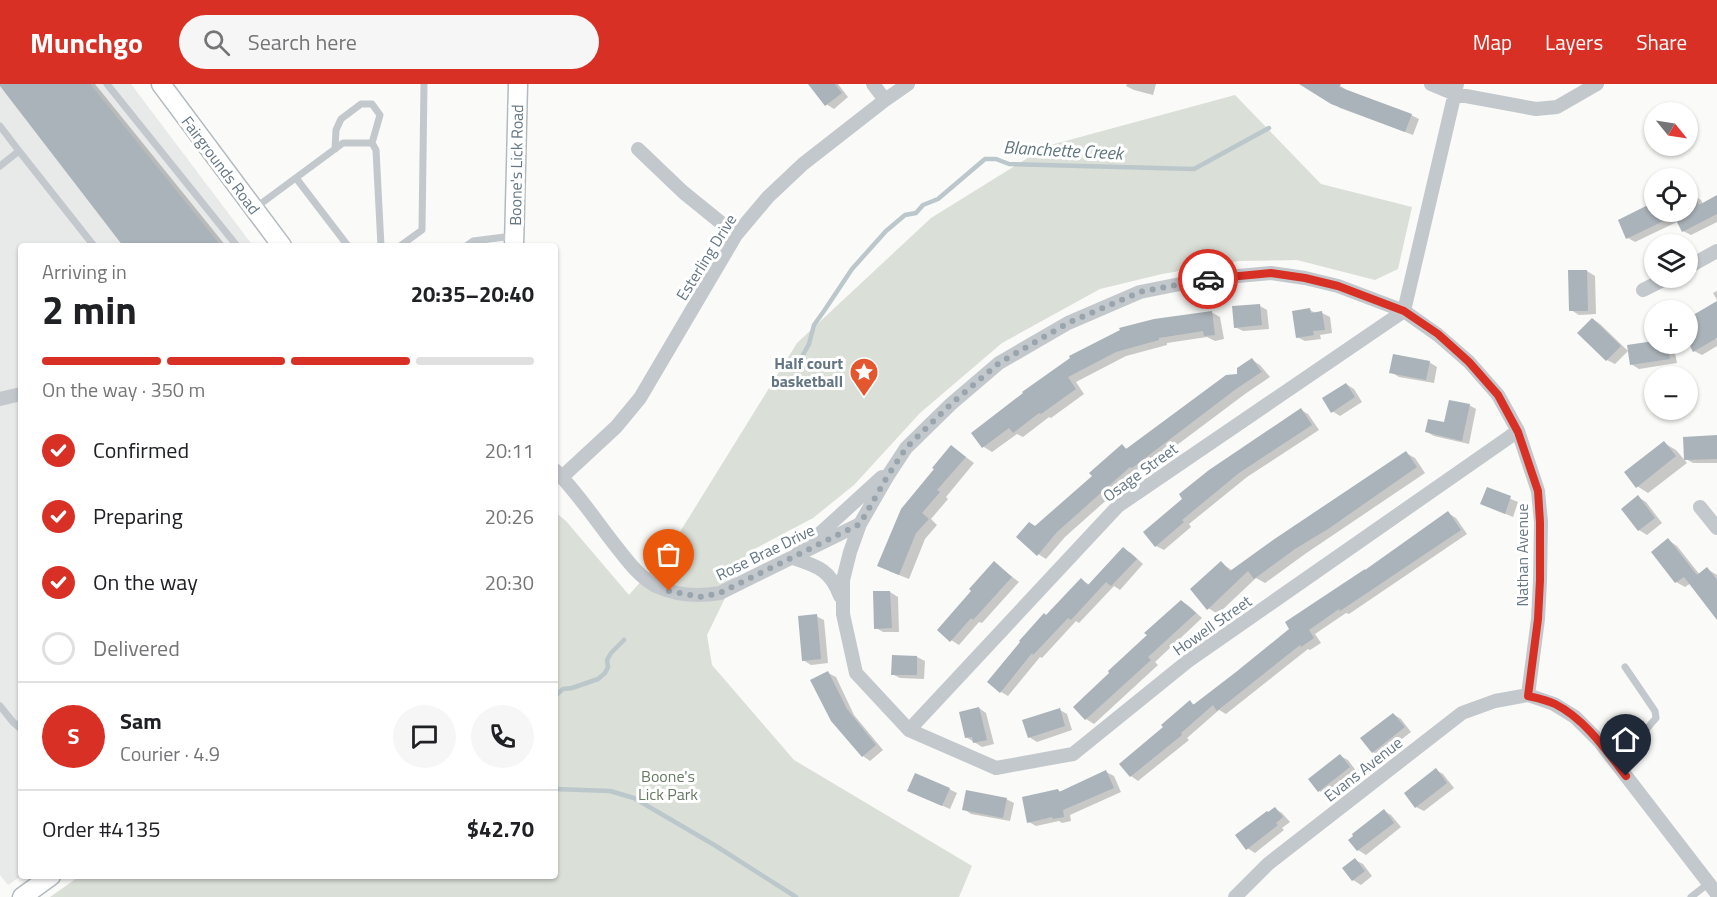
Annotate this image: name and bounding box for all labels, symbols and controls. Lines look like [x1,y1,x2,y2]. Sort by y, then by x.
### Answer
search box [179,15,599,69]
text: Munchgo [30,21,143,64]
text: Search here [248,25,357,59]
icon: search [200,26,233,59]
text: Map [1473,26,1512,58]
text: Layers [1545,26,1603,58]
text: Share [1636,26,1687,58]
north arrow [1644,102,1698,156]
map controls [1644,102,1698,420]
street label: Boone's Lick Road [503,104,529,226]
street label: Fairgrounds Road [176,111,266,219]
water label: Blanchette Creek [1003,133,1125,167]
button: locate [1644,168,1698,222]
street label: Esterling Drive [670,209,742,305]
button: layers [1644,234,1698,288]
courier [1178,249,1238,309]
text: Arriving in [42,256,127,287]
icon: car [1192,263,1225,296]
text: 20:35–20:40 [411,277,534,311]
text: 2 min [42,280,137,339]
button: + [1644,300,1698,354]
place label: Half court basketball [771,351,843,393]
place icon: Half court basketball [848,356,880,398]
button: − [1644,366,1698,420]
text: On the way · 350 m [42,374,205,405]
text: Confirmed [93,433,189,467]
icon: check [42,434,75,467]
text: 20:11 [485,435,534,466]
street label: Osage Street [1098,436,1183,507]
text: Preparing [93,499,183,533]
icon: check [42,500,75,533]
text: 20:26 [485,501,534,532]
street label: Nathan Avenue [1510,503,1534,607]
street label: Rose Brae Drive [712,518,818,586]
pin [643,529,694,591]
icon: bag [652,538,685,571]
text: On the way [93,565,198,599]
icon: check [42,566,75,599]
text: 20:30 [485,567,534,598]
street label: Howell Street [1168,589,1257,661]
text: Delivered [93,631,180,665]
text: Sam [120,704,162,738]
button: chat [393,705,456,768]
button: phone [471,705,534,768]
pin [1600,714,1651,776]
text: S [68,719,79,753]
icon: home [1609,723,1642,756]
street label: Evans Avenue [1319,731,1407,807]
text: Courier · 4.9 [120,738,220,769]
park label: Boone's Lick Park [638,764,698,806]
text: Order #4135 [42,812,161,846]
text: $42.70 [467,812,534,846]

